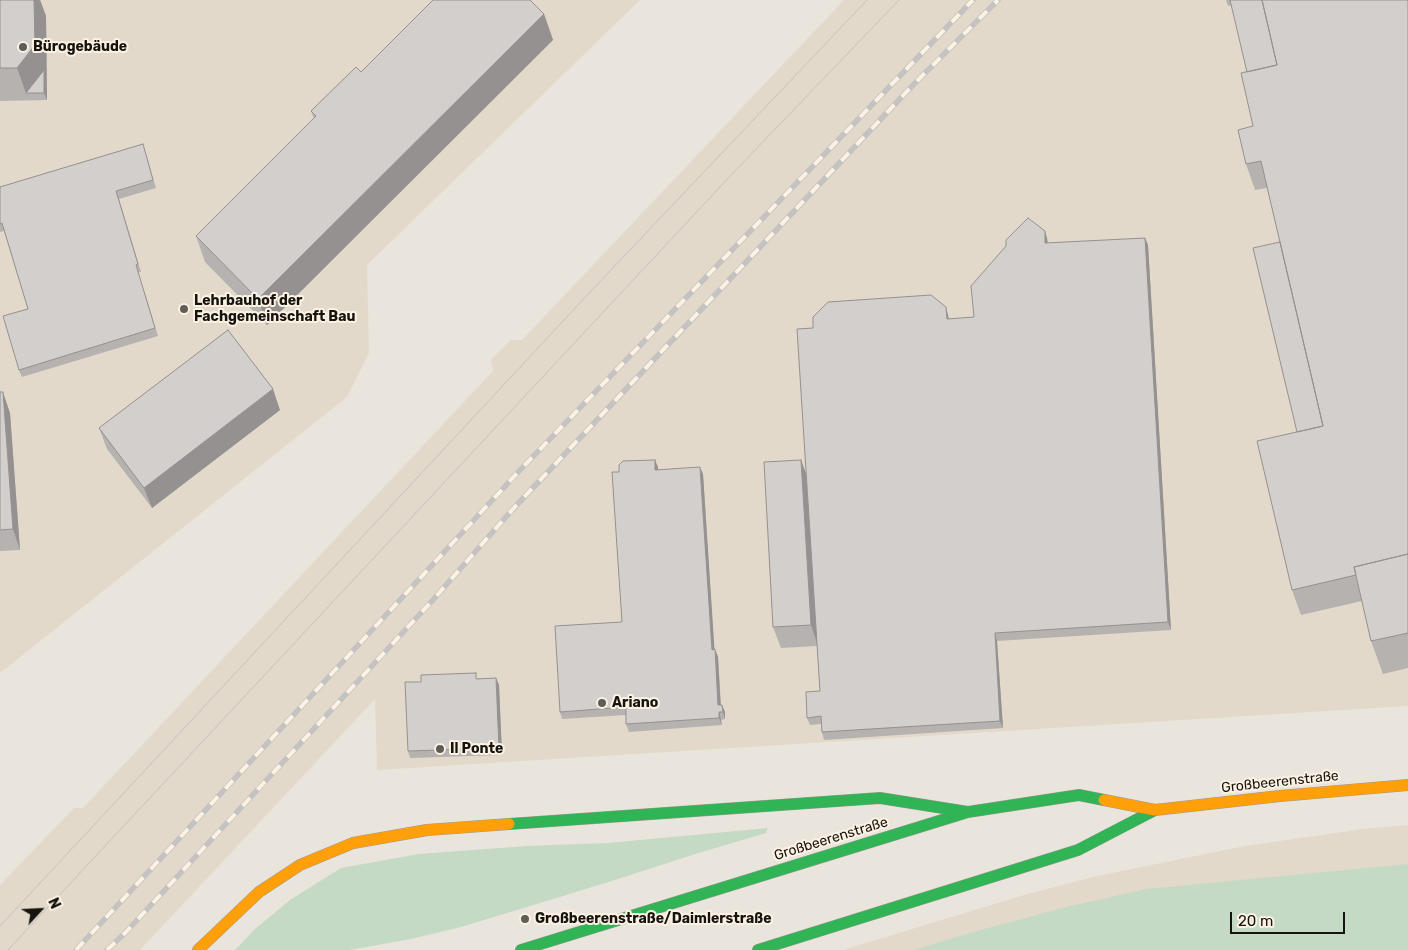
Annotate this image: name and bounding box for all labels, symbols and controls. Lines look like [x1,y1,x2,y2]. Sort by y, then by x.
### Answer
place label: Bürogebäude [33,39,127,55]
marker: Bürogebäude [17,41,29,53]
place label: Lehrbauhof der Fachgemeinschaft Bau [194,293,355,326]
marker: Lehrbauhof der Fachgemeinschaft Bau [178,303,190,315]
place label: Ariano [612,695,658,711]
marker: Ariano [596,697,608,709]
place label: Il Ponte [450,741,503,757]
marker: Il Ponte [434,743,446,755]
street label: Großbeerenstraße [1220,767,1340,797]
street label: Großbeerenstraße [772,814,890,864]
north arrow [15,885,65,935]
text: N [44,895,64,912]
scale bar [1233,902,1348,934]
place label: Großbeerenstraße/Daimlerstraße [535,911,772,927]
text: 20 m [1238,912,1273,930]
marker: Großbeerenstraße/Daimlerstraße [519,913,531,925]

